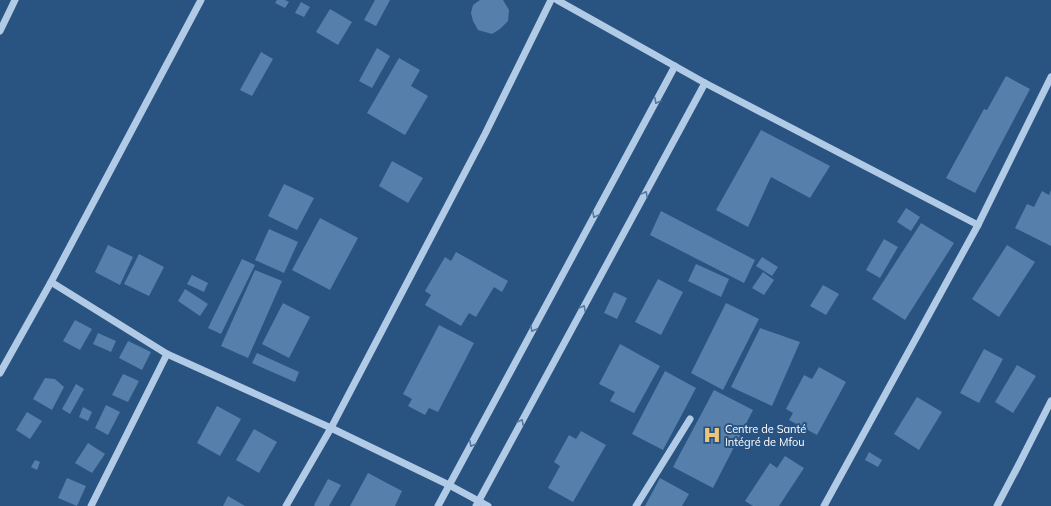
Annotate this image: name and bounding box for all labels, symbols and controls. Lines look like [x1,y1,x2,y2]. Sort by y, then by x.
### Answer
one-way arrow [654,96,661,104]
one-way arrow [641,191,648,198]
one-way arrow [592,211,600,218]
one-way arrow [579,305,586,312]
one-way arrow [531,325,538,333]
one-way arrow [517,419,524,427]
place label: Centre de Santé Intégré de Mfou [725,422,806,449]
hospital icon: Centre de Santé Intégré de Mfou [702,425,722,445]
one-way arrow [469,440,476,447]

